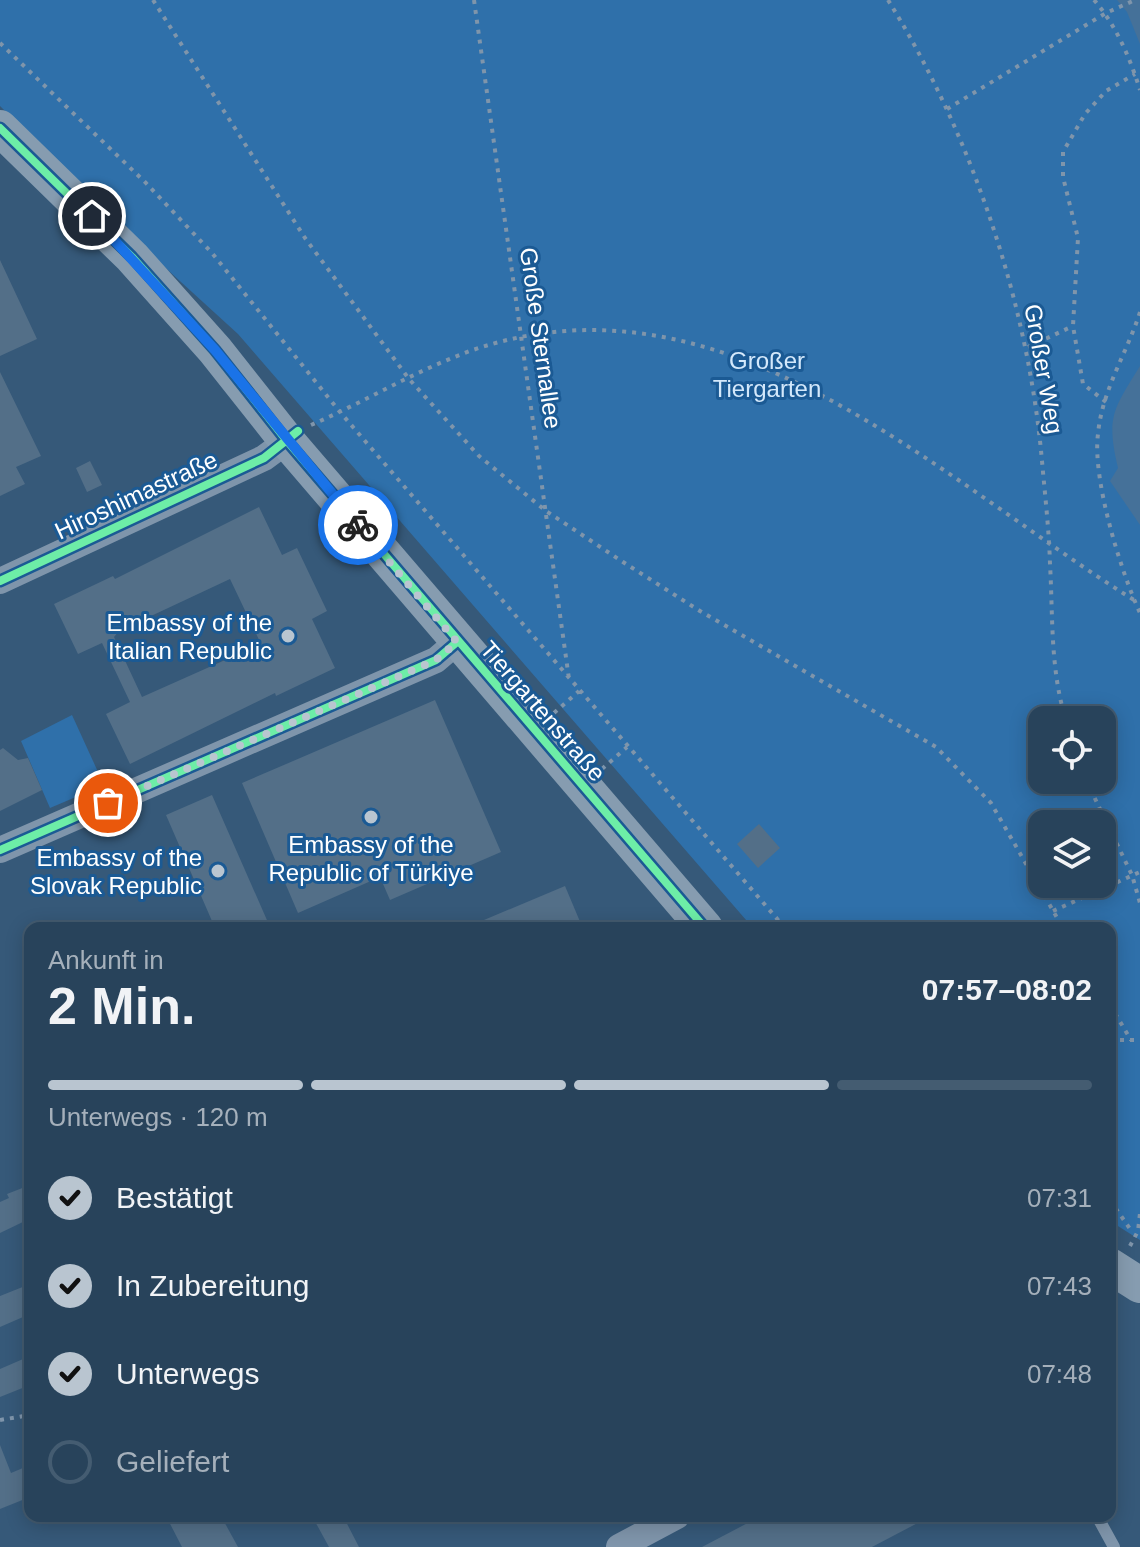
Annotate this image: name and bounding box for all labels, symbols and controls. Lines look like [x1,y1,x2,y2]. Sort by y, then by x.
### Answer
pin [58,182,126,250]
icon: home [70,194,114,238]
street label: Große Sternallee [515,246,567,430]
street label: Großer Weg [1019,302,1069,436]
park label: Großer Tiergarten [713,347,821,402]
street label: Hiroshimastraße [51,446,221,544]
courier [318,485,398,565]
icon: bike [336,503,380,547]
place label: Embassy of the Italian Republic [107,609,272,664]
marker: Embassy of the Italian Republic [279,627,297,645]
street label: Tiergartenstraße [475,636,611,786]
map controls [1028,706,1116,898]
button: locate [1028,706,1116,794]
pin [74,769,142,837]
icon: bag [86,781,130,825]
marker: Embassy of the Republic of Türkiye [362,808,380,826]
button: layers [1028,810,1116,898]
place label: Embassy of the Republic of Türkiye [269,831,473,886]
place label: Embassy of the Slovak Republic [30,844,202,899]
marker: Embassy of the Slovak Republic [209,862,227,880]
text: Ankunft in [48,945,164,975]
text: 07:57–08:02 [922,973,1092,1006]
text: 2 Min. [48,977,195,1035]
text: Unterwegs · 120 m [48,1102,268,1132]
icon: check [48,1176,92,1220]
text: Bestätigt [116,1181,233,1214]
text: 07:31 [1027,1183,1092,1213]
icon: check [48,1264,92,1308]
text: In Zubereitung [116,1269,309,1302]
text: 07:43 [1027,1271,1092,1301]
icon: check [48,1352,92,1396]
text: Unterwegs [116,1357,259,1390]
text: 07:48 [1027,1359,1092,1389]
text: Geliefert [116,1445,229,1478]

